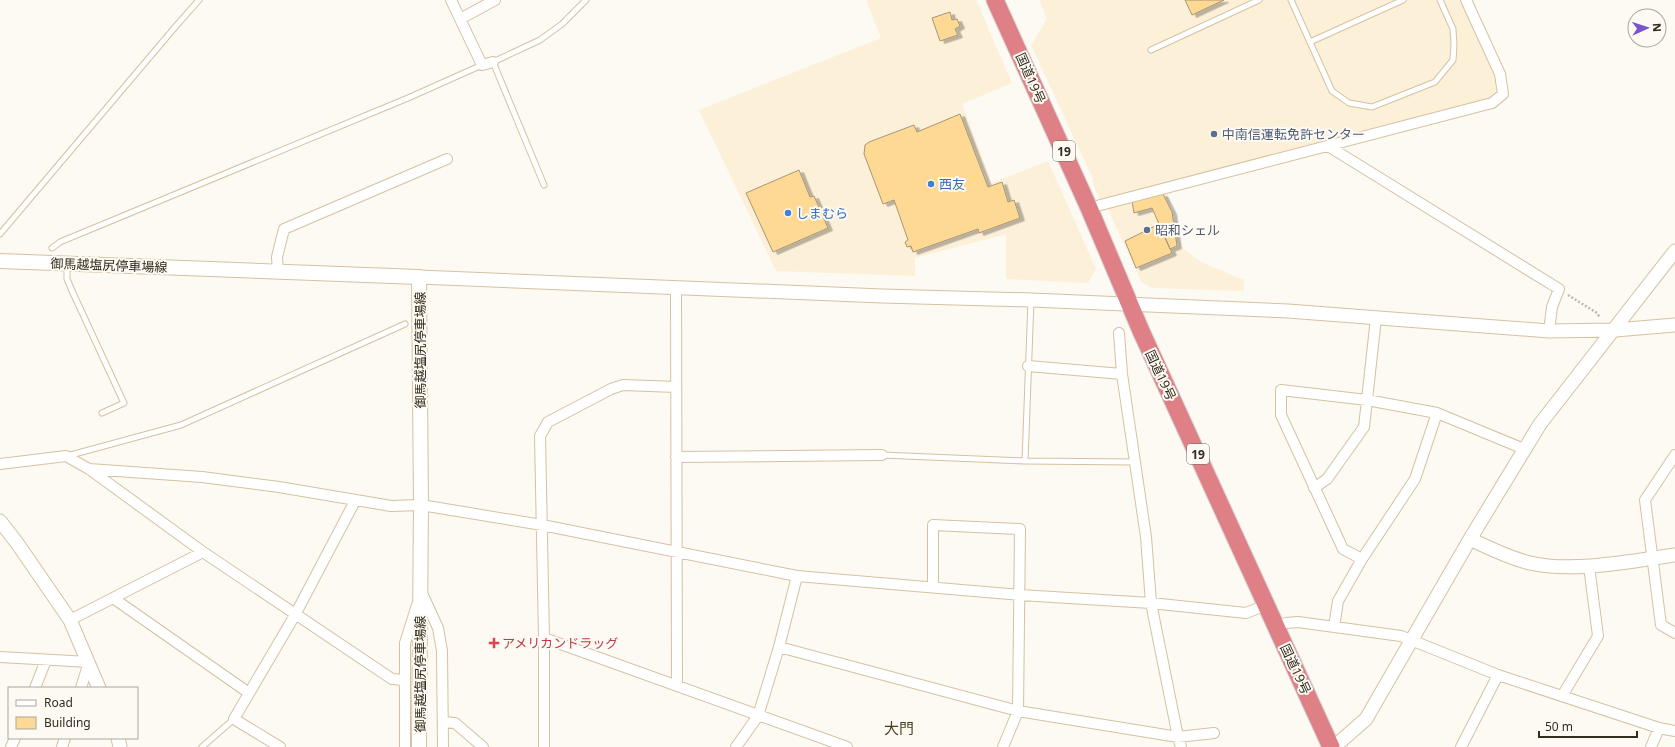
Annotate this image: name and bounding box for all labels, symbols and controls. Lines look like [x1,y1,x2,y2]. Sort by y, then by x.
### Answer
north arrow [1627,8,1667,48]
text: N [1650,23,1665,32]
street label: 国道19号 [1012,50,1050,106]
place label: 中南信運転免許センター [1222,125,1365,143]
marker: 中南信運転免許センター [1209,129,1219,139]
road number: 19 [1053,141,1075,161]
place label: 西友 [939,175,965,193]
marker: 西友 [926,179,936,189]
place label: しまむら [796,204,848,222]
marker: しまむら [783,208,793,218]
place label: 昭和シェル [1155,221,1220,239]
marker: 昭和シェル [1142,225,1152,235]
street label: 御馬越塩尻停車場線 [50,254,168,276]
street label: 御馬越塩尻停車場線 [411,291,429,409]
street label: 国道19号 [1141,347,1181,403]
road number: 19 [1187,444,1209,464]
street label: 御馬越塩尻停車場線 [411,615,429,733]
place label: アメリカンドラッグ [502,634,618,652]
marker: アメリカンドラッグ [489,638,499,648]
street label: 国道19号 [1276,641,1316,697]
legend [8,687,138,739]
text: Road [44,694,73,711]
scale bar [1539,713,1637,739]
text: Building [44,714,91,731]
district label: 大門 [884,718,914,738]
text: 50 m [1545,718,1573,735]

